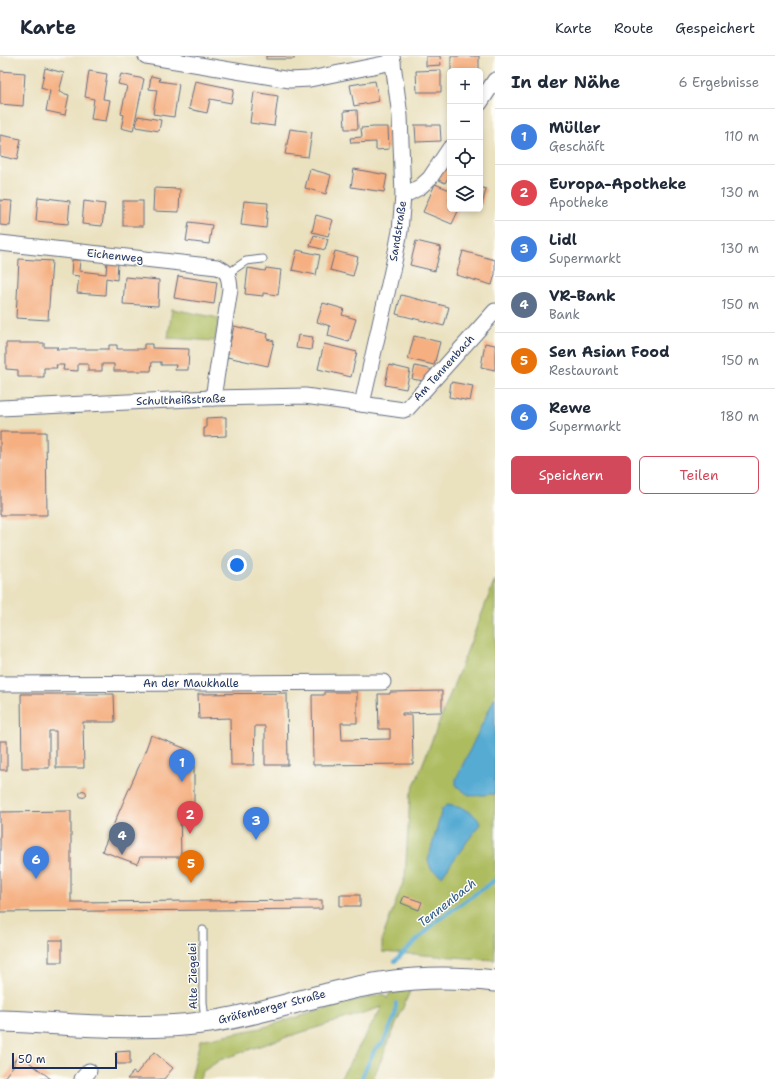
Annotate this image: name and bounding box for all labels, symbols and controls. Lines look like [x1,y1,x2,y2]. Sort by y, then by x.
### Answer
text: Karte [20,15,76,40]
text: Karte [555,19,592,37]
text: Route [614,19,653,37]
text: Gespeichert [675,19,755,37]
map controls [447,68,483,212]
button: + [447,68,483,104]
text: In der Nähe [511,71,620,93]
text: 6 Ergebnisse [679,74,759,91]
button: − [447,104,483,140]
text: Müller [549,118,601,138]
text: 1 [521,128,527,145]
text: 110 m [724,128,759,145]
text: Geschäft [549,138,605,155]
button: locate [447,140,483,176]
text: Europa-Apotheke [549,174,687,194]
button: layers [447,176,483,212]
text: 2 [519,184,529,201]
text: 130 m [721,184,759,201]
text: Apotheke [549,194,609,211]
street label: Sandstraße [386,200,410,262]
text: Lidl [549,230,577,250]
text: 3 [519,240,529,257]
text: 130 m [721,240,759,257]
street label: Eichenweg [86,246,144,266]
text: Supermarkt [549,250,621,267]
text: VR-Bank [549,286,616,306]
text: 4 [519,296,529,313]
text: 150 m [721,296,759,313]
text: Bank [549,306,580,323]
street label: Am Tennenbach [410,332,478,404]
text: Sen Asian Food [549,342,670,362]
text: 5 [520,352,528,369]
text: 150 m [721,352,759,369]
text: Restaurant [549,362,619,379]
street label: Schultheißstraße [136,391,226,409]
text: Rewe [549,398,591,418]
text: 6 [519,408,529,425]
text: 180 m [720,408,759,425]
text: Supermarkt [549,418,621,435]
button: Speichern [511,456,631,494]
button: Teilen [639,456,759,494]
your location [227,555,247,575]
street label: An der Maukhalle [143,676,239,691]
pin: 1 [169,749,195,782]
pin: 2 [177,801,203,834]
pin: 3 [243,807,269,840]
pin: 4 [109,822,135,855]
pin: 6 [23,846,49,879]
pin: 5 [178,850,204,883]
water label: Tennenbach [415,875,479,931]
street label: Alte Ziegelei [185,943,201,1009]
street label: Gräfenberger Straße [217,986,327,1028]
scale bar [12,1051,117,1070]
text: 50 m [18,1052,46,1067]

